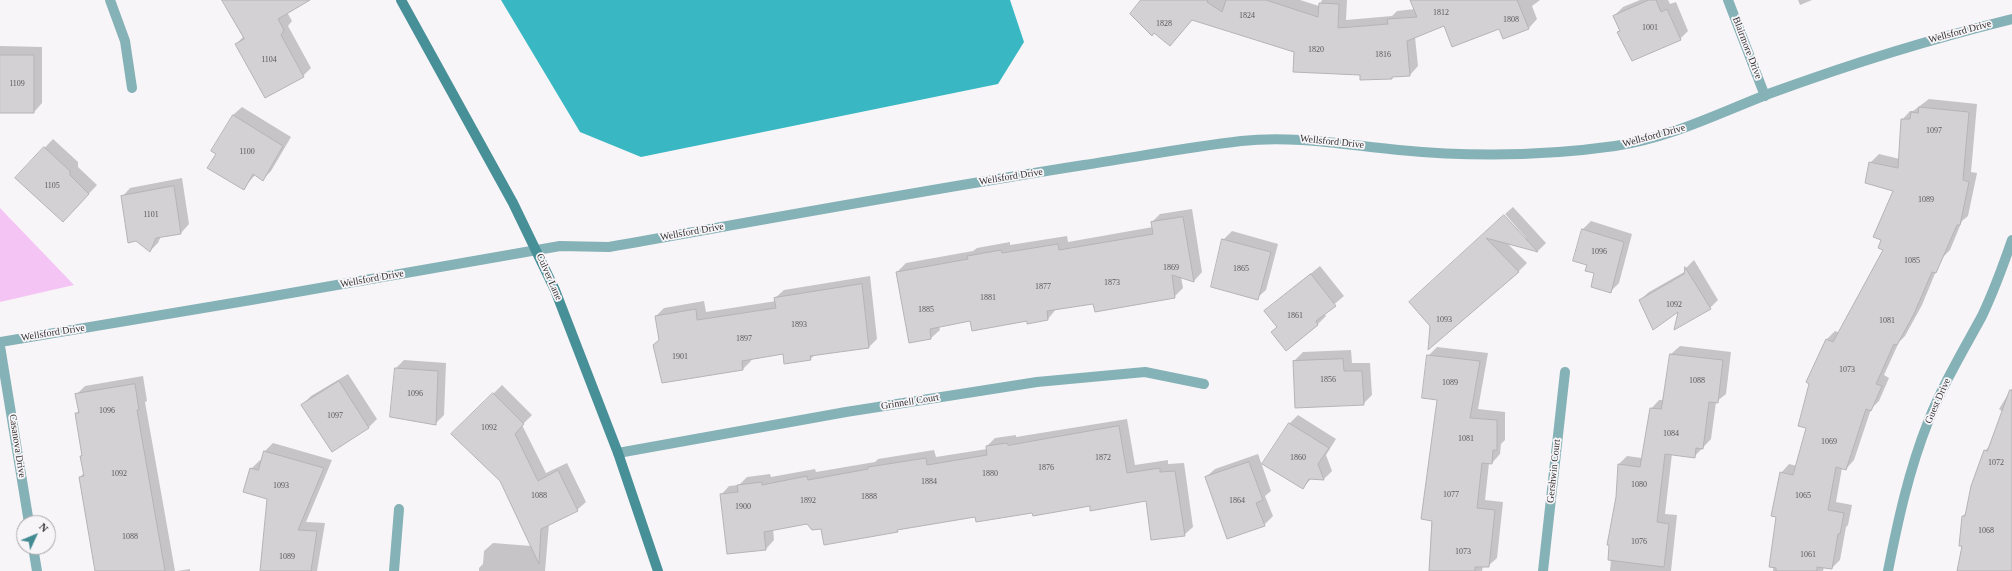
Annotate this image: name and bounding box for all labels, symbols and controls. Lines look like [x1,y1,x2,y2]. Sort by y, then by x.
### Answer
house number: 1812 [1433,8,1449,18]
house number: 1824 [1239,11,1255,21]
house number: 1808 [1503,15,1519,25]
street label: Blairmore Drive [1730,15,1764,81]
street label: Wellsford Drive [1927,18,1993,46]
house number: 1828 [1156,19,1172,29]
house number: 1001 [1642,23,1658,33]
house number: 1820 [1308,45,1324,55]
house number: 1816 [1375,50,1391,60]
house number: 1104 [261,55,277,65]
house number: 1109 [9,79,25,89]
street label: Wellsford Drive [1621,122,1687,150]
house number: 1097 [1926,126,1942,136]
street label: Wellsford Drive [1299,133,1365,151]
house number: 1100 [239,147,255,157]
street label: Wellsford Drive [978,166,1044,188]
house number: 1105 [44,181,60,191]
house number: 1089 [1918,195,1934,205]
house number: 1101 [143,210,159,220]
street label: Wellsford Drive [659,220,725,244]
house number: 1096 [1591,247,1607,257]
street label: Culver Lane [533,252,565,302]
house number: 1085 [1904,256,1920,266]
house number: 1869 [1163,263,1179,273]
house number: 1865 [1233,264,1249,274]
street label: Wellsford Drive [339,267,405,291]
house number: 1873 [1104,278,1120,288]
house number: 1877 [1035,282,1051,292]
house number: 1881 [980,293,996,303]
house number: 1092 [1666,300,1682,310]
house number: 1885 [918,305,934,315]
house number: 1861 [1287,311,1303,321]
house number: 1093 [1436,315,1452,325]
house number: 1081 [1879,316,1895,326]
house number: 1893 [791,320,807,330]
street label: Wellsford Drive [20,322,86,344]
house number: 1897 [736,334,752,344]
house number: 1901 [672,352,688,362]
house number: 1073 [1839,365,1855,375]
house number: 1856 [1320,375,1336,385]
house number: 1088 [1689,376,1705,386]
street label: Guest Drive [1923,376,1953,426]
house number: 1089 [1442,378,1458,388]
house number: 1096 [407,389,423,399]
street label: Grinnell Court [880,391,940,413]
house number: 1096 [99,406,115,416]
house number: 1097 [327,411,343,421]
street label: Casanova Drive [6,413,28,479]
house number: 1092 [481,423,497,433]
house number: 1084 [1663,429,1679,439]
house number: 1081 [1458,434,1474,444]
house number: 1069 [1821,437,1837,447]
street label: Gershwin Court [1545,438,1563,504]
house number: 1872 [1095,453,1111,463]
house number: 1860 [1290,453,1306,463]
house number: 1072 [1988,458,2004,468]
house number: 1876 [1038,463,1054,473]
house number: 1092 [111,469,127,479]
house number: 1880 [982,469,998,479]
house number: 1884 [921,477,937,487]
house number: 1080 [1631,480,1647,490]
house number: 1093 [273,481,289,491]
house number: 1077 [1443,490,1459,500]
house number: 1088 [531,491,547,501]
house number: 1065 [1795,491,1811,501]
house number: 1888 [861,492,877,502]
house number: 1892 [800,496,816,506]
house number: 1864 [1229,496,1245,506]
house number: 1900 [735,502,751,512]
north arrow [16,515,56,555]
text: N [37,520,51,534]
house number: 1068 [1978,526,1994,536]
house number: 1088 [122,532,138,542]
house number: 1076 [1631,537,1647,547]
house number: 1073 [1455,547,1471,557]
house number: 1061 [1800,550,1816,560]
house number: 1089 [279,552,295,562]

